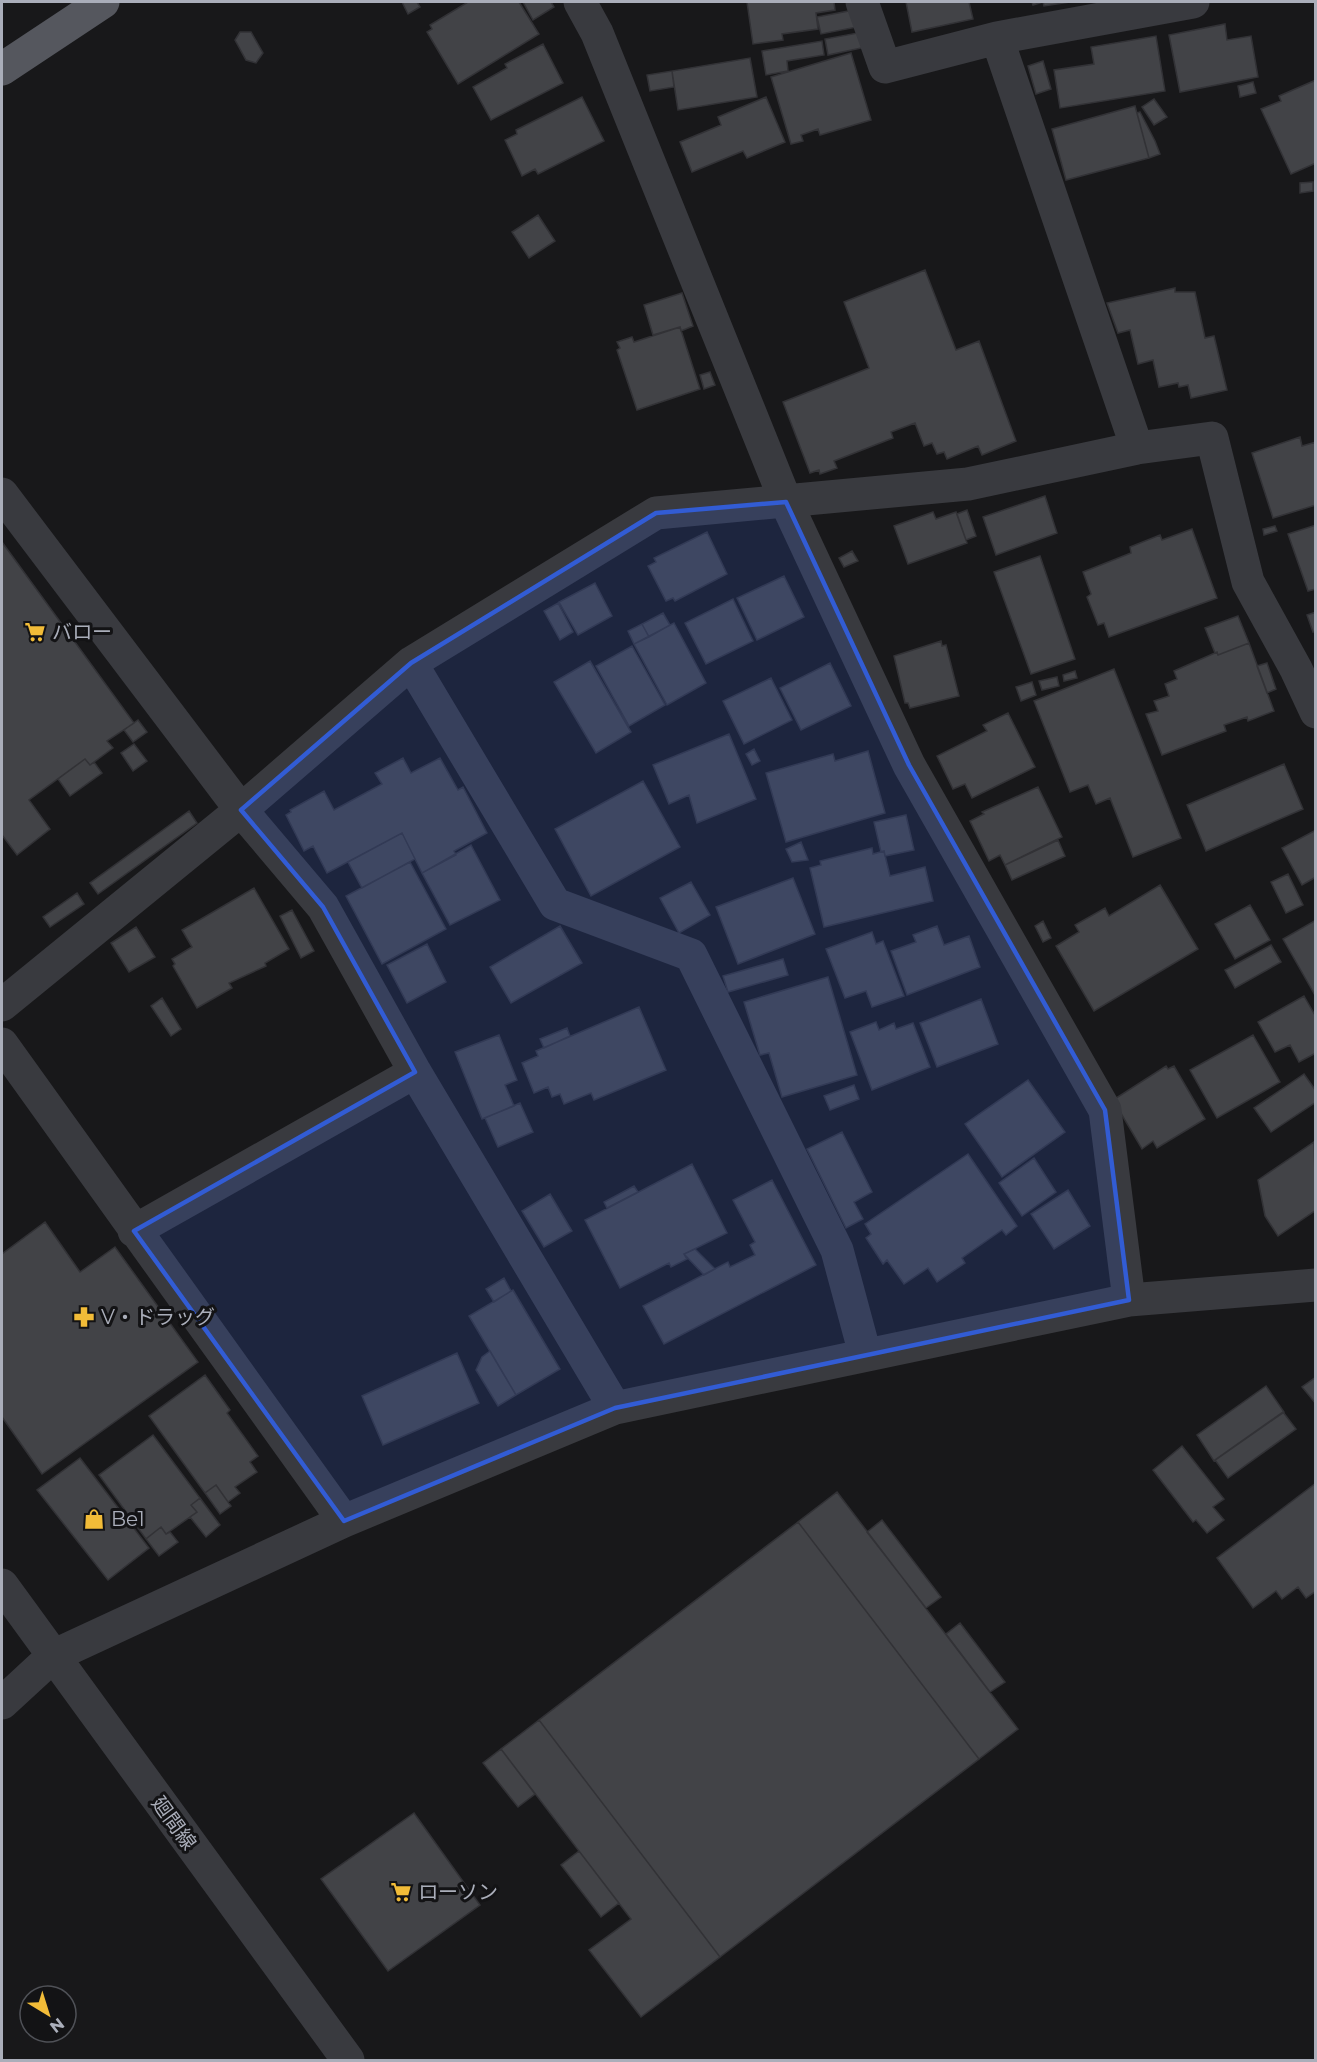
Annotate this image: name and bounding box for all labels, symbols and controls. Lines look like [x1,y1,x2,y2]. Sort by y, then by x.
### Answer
supermarket icon: バロー [23,620,47,644]
place label: バロー [52,620,112,644]
pharmacy icon: V・ドラッグ [72,1305,96,1329]
place label: V・ドラッグ [101,1305,215,1329]
shop icon: Be1 [82,1507,106,1531]
place label: Be1 [111,1507,145,1531]
street label: 廻間線 [147,1792,201,1854]
supermarket icon: ローソン [389,1880,413,1904]
place label: ローソン [418,1880,498,1904]
north arrow [18,1984,78,2044]
text: N [46,2014,68,2037]

